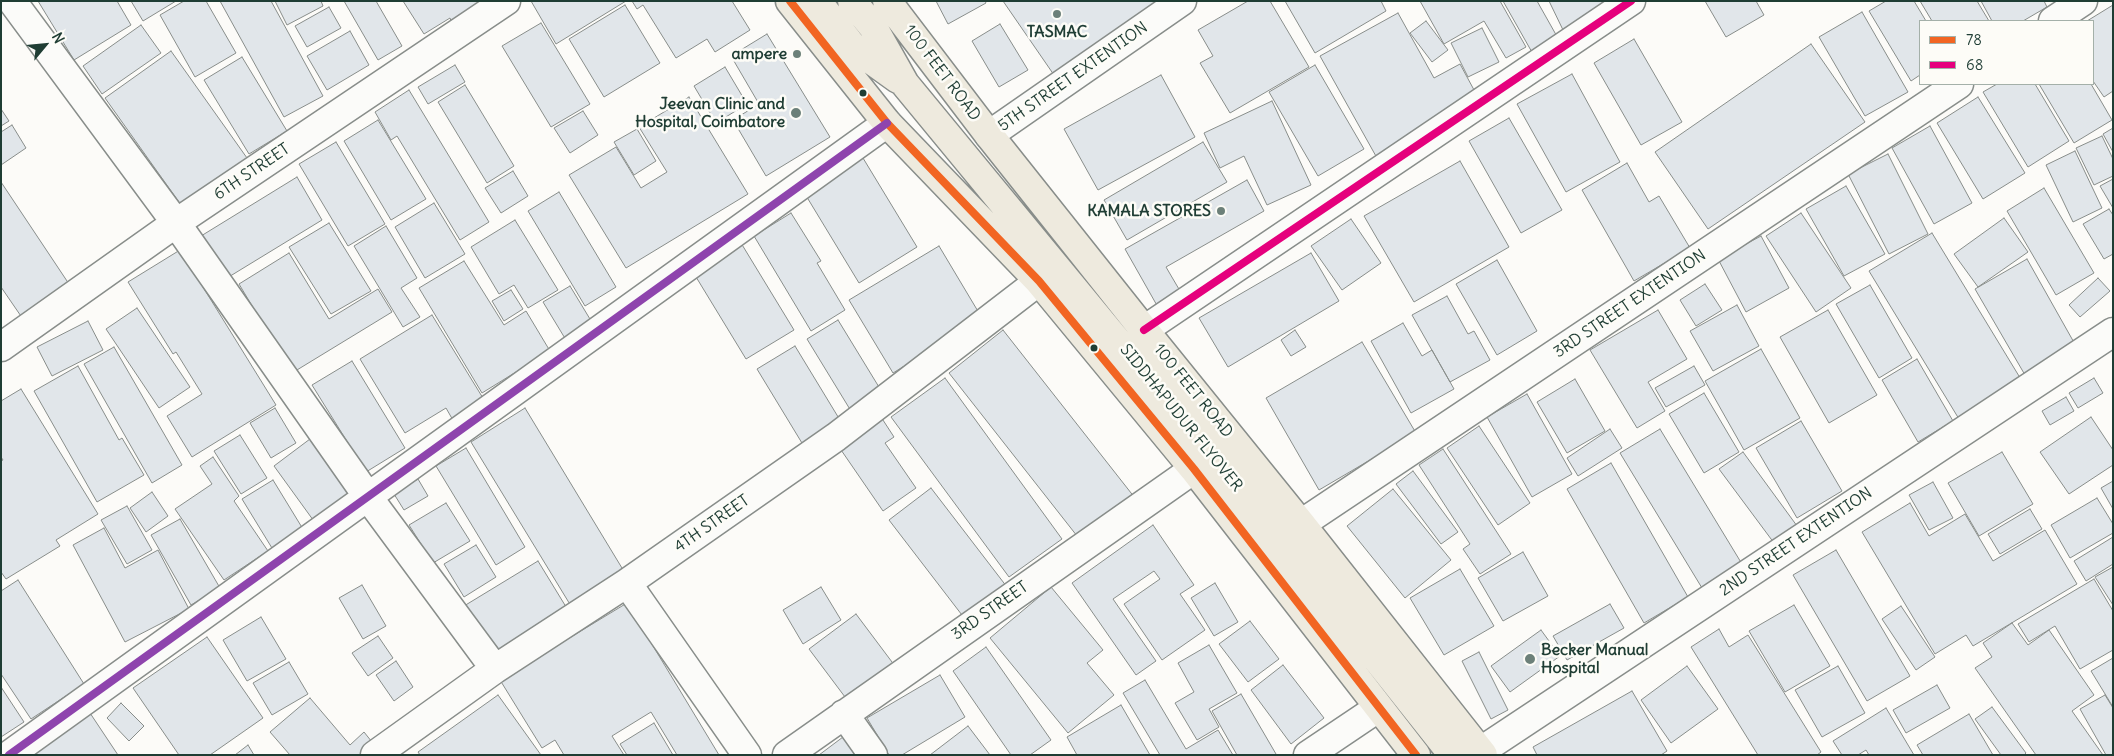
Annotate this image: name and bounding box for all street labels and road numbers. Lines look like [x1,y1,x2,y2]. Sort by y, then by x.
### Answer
street label: 5TH STREET EXTENTION [995,18,1151,136]
street label: 100 FEET ROAD [900,21,984,125]
street label: 6TH STREET [210,140,294,204]
street label: 3RD STREET EXTENTION [1550,246,1710,362]
street label: SIDDHAPUDUR FLYOVER [1116,340,1246,496]
street label: 100 FEET ROAD [1149,340,1237,442]
street label: 2ND STREET EXTENTION [1716,484,1876,600]
street label: 4TH STREET [671,491,753,557]
street label: 3RD STREET [948,578,1032,644]

